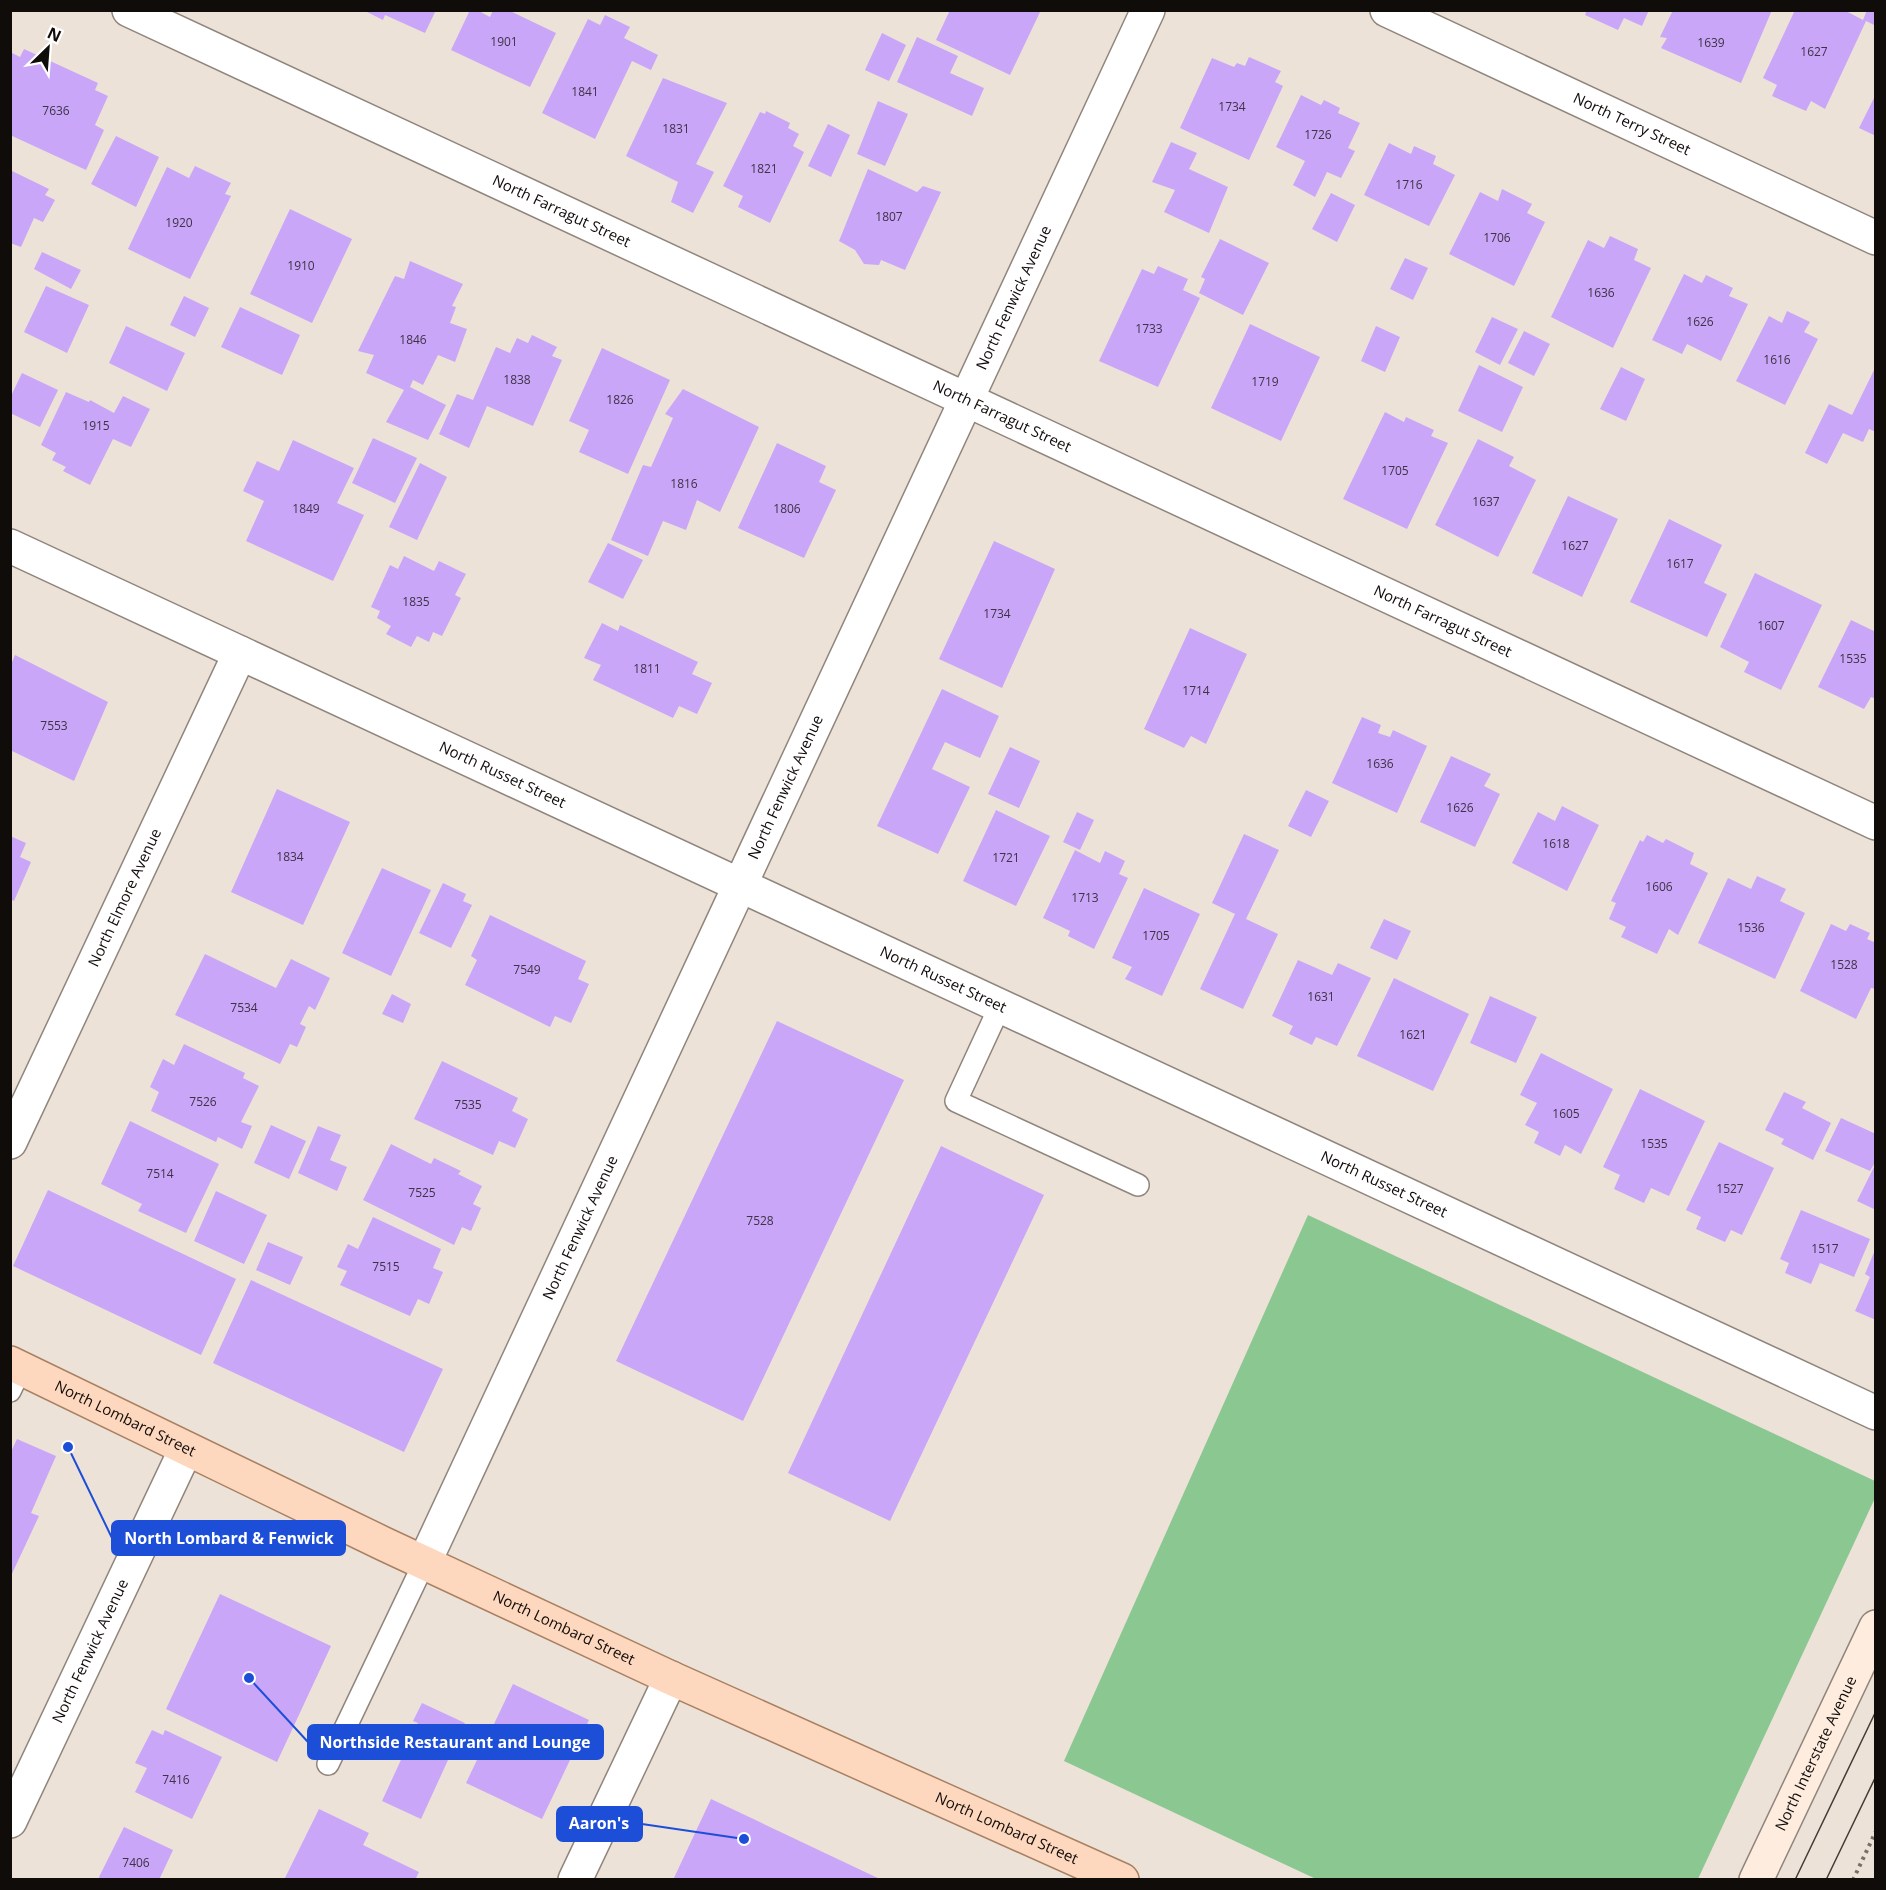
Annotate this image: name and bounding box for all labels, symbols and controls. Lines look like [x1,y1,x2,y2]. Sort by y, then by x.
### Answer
north arrow [18,18,78,78]
text: N [44,22,65,47]
house number: 1901 [490,33,518,50]
house number: 1639 [1697,34,1725,51]
house number: 1627 [1800,43,1828,60]
house number: 1841 [571,83,599,100]
street label: North Terry Street [1570,87,1694,159]
house number: 1734 [1218,98,1246,115]
house number: 7636 [42,102,70,119]
house number: 1831 [662,120,690,137]
house number: 1726 [1304,126,1332,143]
house number: 1821 [750,160,778,177]
street label: North Farragut Street [490,170,634,251]
house number: 1716 [1395,176,1423,193]
house number: 1807 [875,208,903,225]
house number: 1920 [165,214,193,231]
street label: North Fenwick Avenue [971,222,1055,373]
house number: 1706 [1483,229,1511,246]
house number: 1910 [287,257,315,274]
house number: 1636 [1587,284,1615,301]
house number: 1626 [1686,313,1714,330]
house number: 1733 [1135,320,1163,337]
house number: 1846 [399,331,427,348]
house number: 1616 [1763,351,1791,368]
house number: 1838 [503,371,531,388]
house number: 1719 [1251,373,1279,390]
street label: North Farragut Street [930,375,1075,456]
house number: 1826 [606,391,634,408]
house number: 1915 [82,417,110,434]
house number: 1705 [1381,462,1409,479]
house number: 1816 [670,475,698,492]
house number: 1637 [1472,493,1500,510]
house number: 1849 [292,500,320,517]
house number: 1806 [773,500,801,517]
house number: 1627 [1561,537,1589,554]
house number: 1617 [1666,555,1694,572]
street label: North Farragut Street [1371,580,1515,661]
house number: 1835 [402,593,430,610]
house number: 1734 [983,605,1011,622]
house number: 1607 [1757,617,1785,634]
house number: 1535 [1839,650,1867,667]
house number: 1811 [633,660,661,677]
house number: 1714 [1182,682,1210,699]
street label: North Fenwick Avenue [743,711,827,862]
house number: 7553 [40,717,68,734]
street label: North Russet Street [436,736,569,812]
house number: 1636 [1366,755,1394,772]
house number: 1626 [1446,799,1474,816]
street label: North Elmore Avenue [83,825,165,970]
house number: 1618 [1542,835,1570,852]
house number: 1834 [276,848,304,865]
house number: 1721 [992,849,1020,866]
house number: 1606 [1645,878,1673,895]
house number: 1713 [1071,889,1099,906]
house number: 1536 [1737,919,1765,936]
house number: 1705 [1142,927,1170,944]
street label: North Russet Street [877,941,1010,1017]
house number: 1528 [1830,956,1858,973]
house number: 7549 [513,961,541,978]
house number: 1631 [1307,988,1335,1005]
house number: 7534 [230,999,258,1016]
house number: 1621 [1399,1026,1427,1043]
house number: 7526 [189,1093,217,1110]
house number: 7535 [454,1096,482,1113]
house number: 1605 [1552,1105,1580,1122]
house number: 1535 [1640,1135,1668,1152]
street label: North Russet Street [1318,1145,1451,1221]
street label: North Fenwick Avenue [537,1152,622,1303]
house number: 7514 [146,1165,174,1182]
house number: 1527 [1716,1180,1744,1197]
house number: 7525 [408,1184,436,1201]
house number: 7528 [746,1212,774,1229]
house number: 1517 [1811,1240,1839,1257]
house number: 7515 [372,1258,400,1275]
street label: North Lombard Street [52,1375,200,1460]
callout: North Lombard & Fenwick [112,1521,345,1555]
text: North Lombard & Fenwick [124,1527,334,1549]
street label: North Fenwick Avenue [47,1575,132,1726]
street label: North Lombard Street [490,1585,638,1669]
street label: North Interstate Avenue [1770,1672,1860,1834]
callout: Northside Restaurant and Lounge [308,1725,603,1759]
text: Northside Restaurant and Lounge [320,1731,590,1753]
house number: 7416 [162,1771,190,1788]
street label: North Lombard Street [932,1787,1082,1868]
callout: Aaron's [557,1807,642,1841]
text: Aaron's [569,1812,629,1834]
house number: 7406 [122,1854,150,1871]

